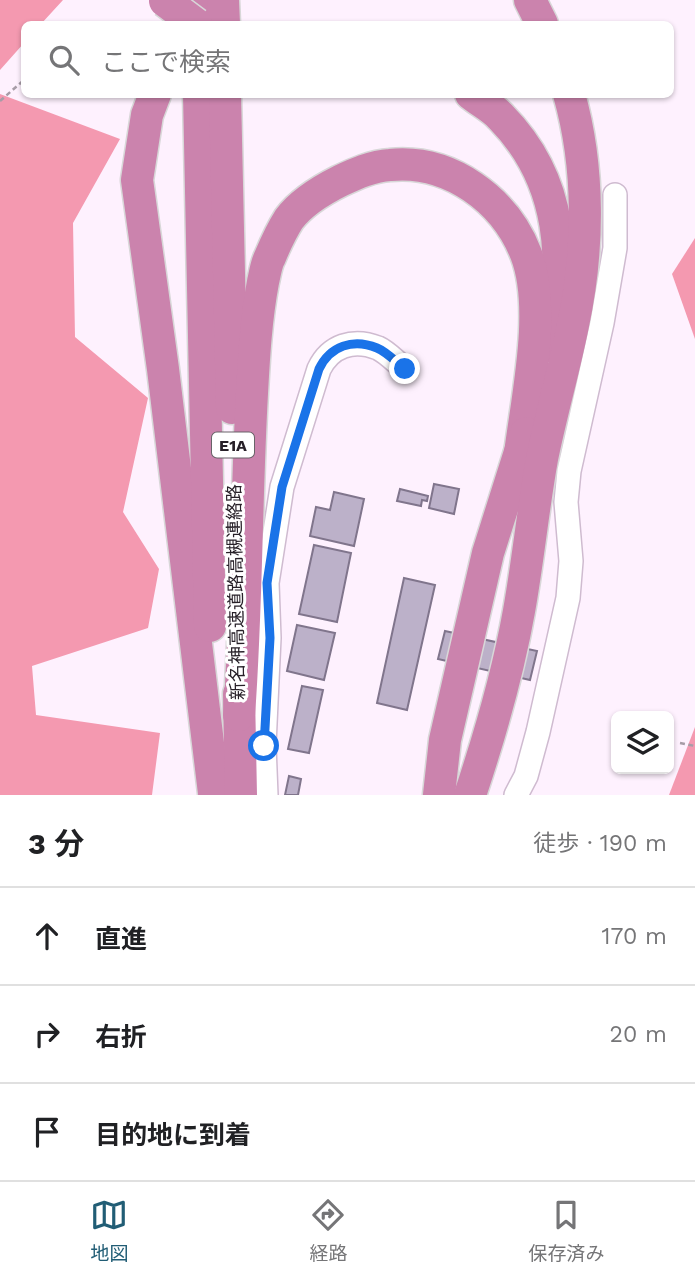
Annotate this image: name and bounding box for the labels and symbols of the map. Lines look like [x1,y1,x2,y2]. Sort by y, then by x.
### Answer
route end [389,353,420,384]
road number: E1A [212,432,254,458]
street label: 新名神高速道路高槻連絡路 [223,484,248,700]
route start [248,730,279,761]

